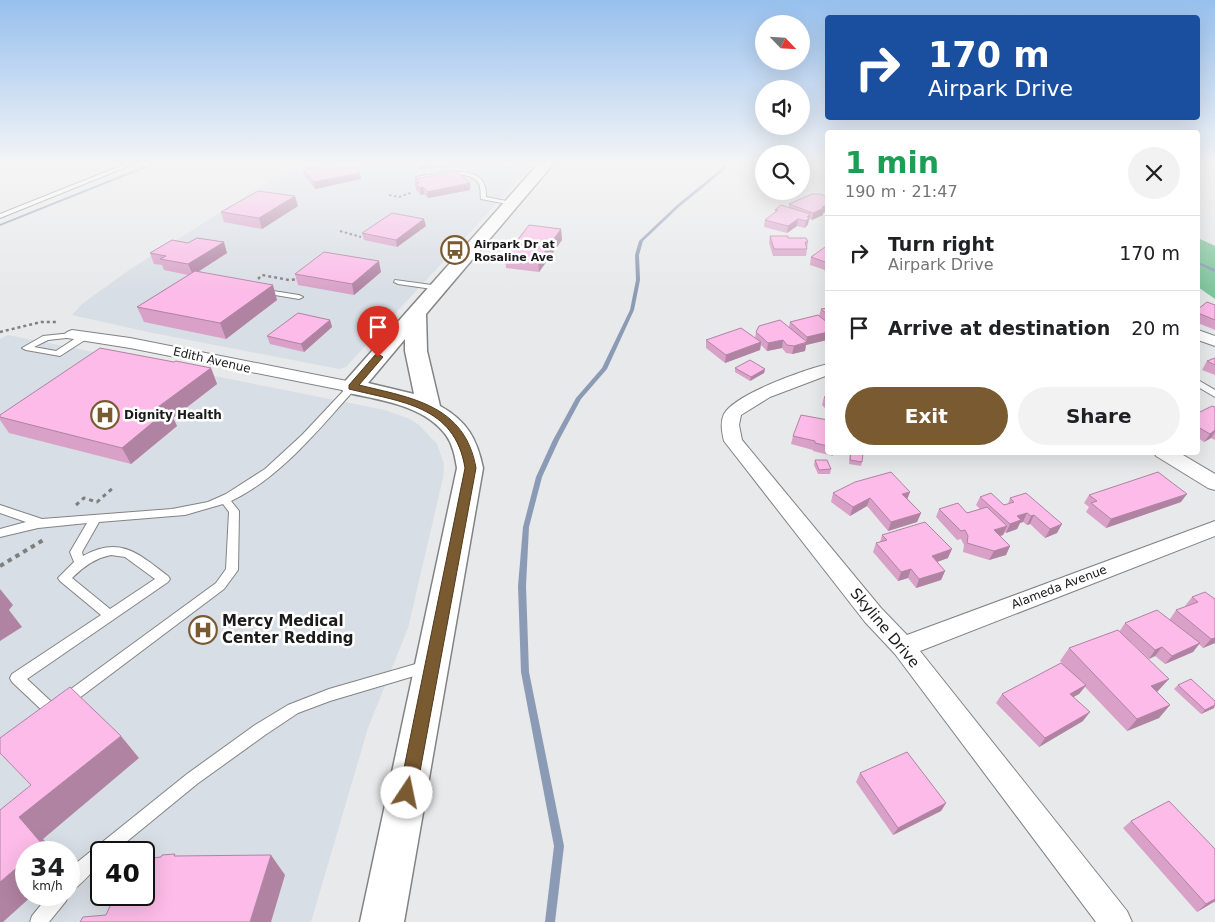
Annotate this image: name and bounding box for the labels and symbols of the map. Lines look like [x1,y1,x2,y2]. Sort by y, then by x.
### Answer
north arrow [755,15,810,70]
bus stop icon: Airpark Dr at Rosaline Ave [440,235,470,265]
place label: Airpark Dr at Rosaline Ave [474,238,555,264]
pin [357,306,399,357]
street label: Edith Avenue [172,344,252,376]
hospital icon: Dignity Health [90,400,120,430]
place label: Dignity Health [124,408,222,422]
street label: Alameda Avenue [1009,562,1109,612]
street label: Skyline Drive [846,585,924,671]
place label: Mercy Medical Center Redding [222,612,354,647]
hospital icon: Mercy Medical Center Redding [188,615,218,645]
position arrow [380,766,432,818]
speed limit sign: 40 [90,841,155,906]

